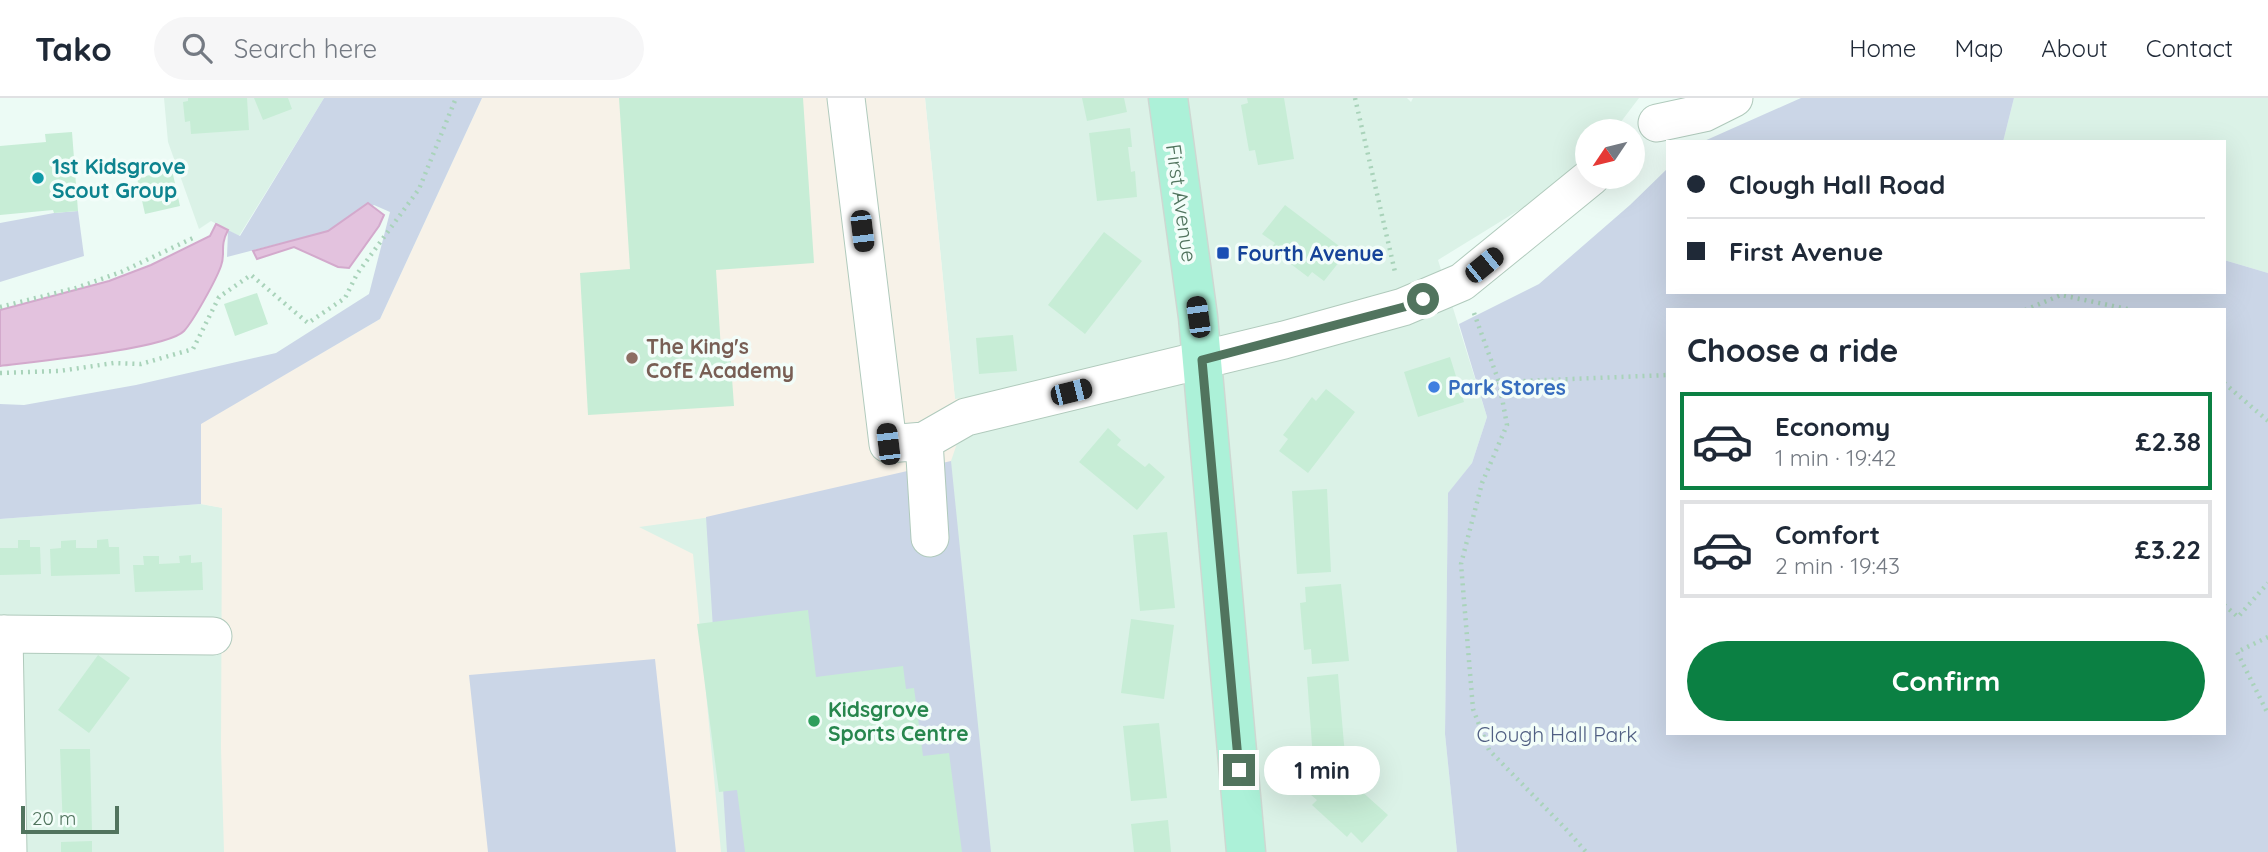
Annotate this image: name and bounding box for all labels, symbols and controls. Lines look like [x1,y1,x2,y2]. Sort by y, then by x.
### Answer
search box [154,17,644,80]
text: Tako [35,28,112,69]
icon: search [178,29,216,67]
text: Search here [234,32,377,65]
text: Home [1849,33,1916,63]
text: Map [1954,33,2003,63]
text: About [2041,33,2108,63]
text: Contact [2146,33,2233,63]
north arrow [1575,119,1645,189]
map controls [1575,119,1645,189]
street label: First Avenue [1161,142,1203,264]
place label: 1st Kidsgrove Scout Group [52,153,186,203]
text: Clough Hall Road [1729,168,1945,201]
marker: 1st Kidsgrove Scout Group [30,170,46,186]
car [850,209,875,253]
text: First Avenue [1729,235,1883,268]
place label: Fourth Avenue [1237,240,1384,266]
car [1462,244,1507,286]
marker: Fourth Avenue [1215,245,1231,261]
route start [1407,283,1439,315]
car [1185,295,1212,339]
text: Choose a ride [1687,330,1899,370]
place label: The King's CofE Academy [646,333,794,383]
marker: The King's CofE Academy [624,350,640,366]
place label: Park Stores [1448,374,1566,400]
car [1049,377,1094,407]
marker: Park Stores [1426,379,1442,395]
icon: car [1691,410,1754,473]
text: Economy [1775,410,1890,443]
car [876,422,901,466]
text: £2.38 [2135,425,2201,458]
text: 1 min · 19:42 [1775,443,1897,472]
icon: car [1691,518,1754,581]
text: Comfort [1775,518,1880,551]
text: £3.22 [2135,533,2201,566]
text: 2 min · 19:43 [1775,551,1900,580]
button: Confirm [1687,641,2205,721]
place label: Kidsgrove Sports Centre [828,696,969,746]
marker: Kidsgrove Sports Centre [806,713,822,729]
park label: Clough Hall Park [1476,721,1638,747]
callout: 1 min [1264,746,1379,794]
route end [1223,754,1255,786]
text: 1 min [1294,756,1350,785]
scale bar [21,803,119,835]
text: 20 m [32,806,76,830]

